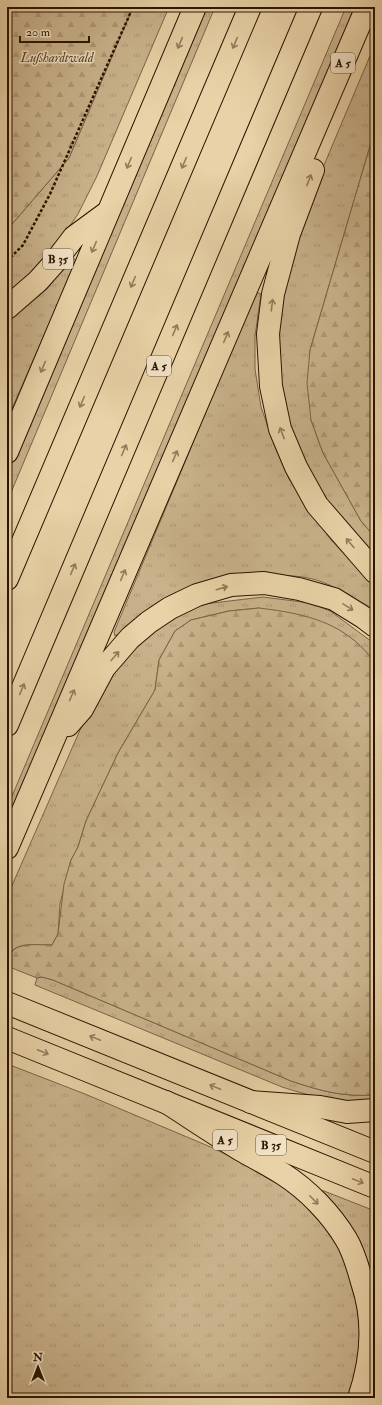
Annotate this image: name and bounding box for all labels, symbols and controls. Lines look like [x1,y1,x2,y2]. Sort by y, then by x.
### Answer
scale bar [20,18,89,44]
text: 20 m [26,25,51,40]
one-way arrow [175,36,183,48]
one-way arrow [231,36,238,48]
park label: Lußhardtwald [20,50,95,66]
road number: A 5 [331,53,355,73]
one-way arrow [125,156,132,168]
one-way arrow [180,156,187,168]
one-way arrow [306,175,314,187]
one-way arrow [89,240,97,252]
road number: B 35 [43,249,73,269]
one-way arrow [129,276,136,288]
one-way arrow [268,299,275,312]
one-way arrow [171,324,179,336]
one-way arrow [223,331,230,343]
road number: A 5 [147,356,171,376]
one-way arrow [39,360,46,372]
one-way arrow [78,395,86,407]
one-way arrow [277,427,285,439]
one-way arrow [121,444,128,456]
one-way arrow [171,451,179,463]
one-way arrow [345,537,354,548]
one-way arrow [70,564,77,576]
one-way arrow [120,570,127,582]
one-way arrow [215,584,228,591]
one-way arrow [342,604,354,612]
one-way arrow [110,651,119,661]
one-way arrow [19,683,27,695]
one-way arrow [69,689,76,701]
one-way arrow [89,1034,101,1042]
one-way arrow [37,1049,49,1057]
one-way arrow [210,1083,222,1091]
road number: A 5 [213,1130,237,1150]
road number: B 35 [256,1135,286,1155]
one-way arrow [352,1177,364,1185]
one-way arrow [309,1195,319,1205]
north arrow [18,1347,58,1387]
text: N [32,1351,44,1364]

